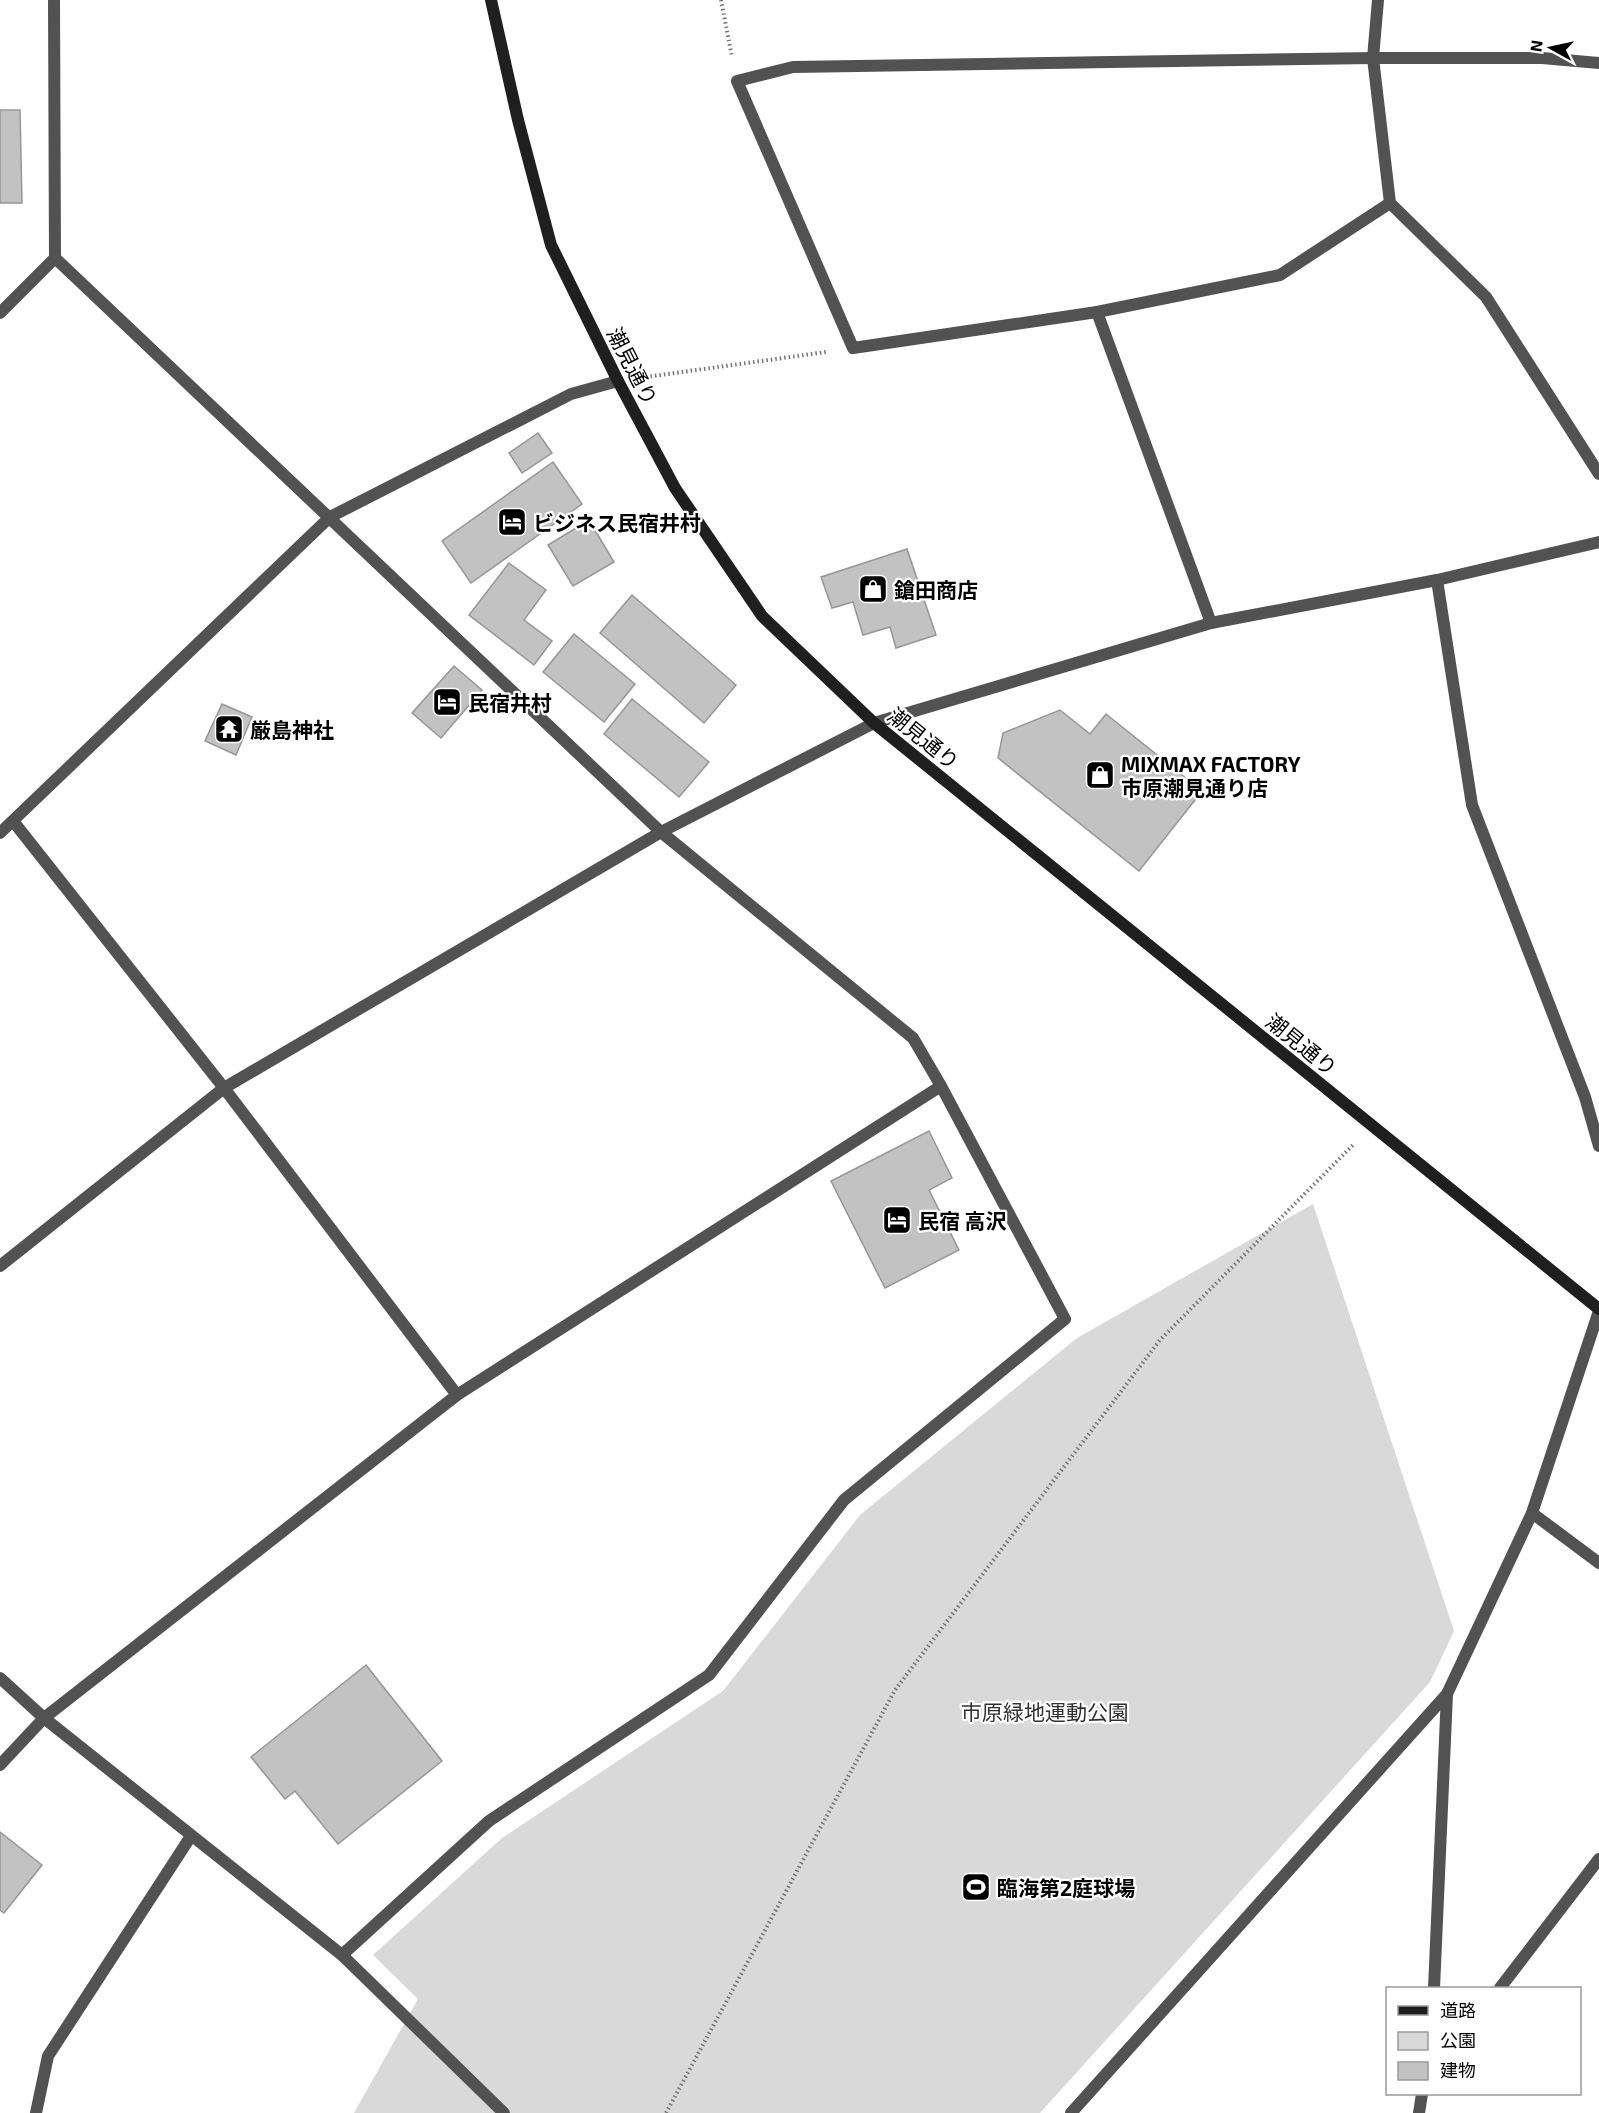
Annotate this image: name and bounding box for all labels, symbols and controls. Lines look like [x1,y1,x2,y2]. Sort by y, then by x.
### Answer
north arrow [1521,18,1581,78]
text: N [1525,39,1546,53]
street label: 潮見通り [603,323,663,409]
hotel icon: ビジネス民宿井村 [496,506,528,538]
place label: ビジネス民宿井村 [533,510,701,535]
shop icon: 鎗田商店 [857,573,889,605]
place label: 鎗田商店 [894,577,978,602]
hotel icon: 民宿井村 [431,686,463,718]
place label: 民宿井村 [468,690,552,715]
street label: 潮見通り [883,702,965,774]
temple icon: 厳島神社 [213,713,245,745]
place label: 厳島神社 [250,717,334,742]
place label: MIXMAX FACTORY 市原潮見通り店 [1121,751,1301,800]
shop icon: MIXMAX FACTORY 市原潮見通り店 [1084,759,1116,791]
street label: 潮見通り [1261,1008,1343,1080]
hotel icon: 民宿 高沢 [881,1204,913,1236]
place label: 民宿 高沢 [918,1208,1007,1233]
park label: 市原緑地運動公園 [961,1699,1129,1724]
sports icon: 臨海第2庭球場 [960,1871,992,1903]
place label: 臨海第2庭球場 [997,1875,1135,1900]
legend [1386,1987,1581,2095]
text: 道路 [1440,1999,1476,2021]
text: 公園 [1440,2029,1476,2051]
text: 建物 [1440,2059,1476,2081]

